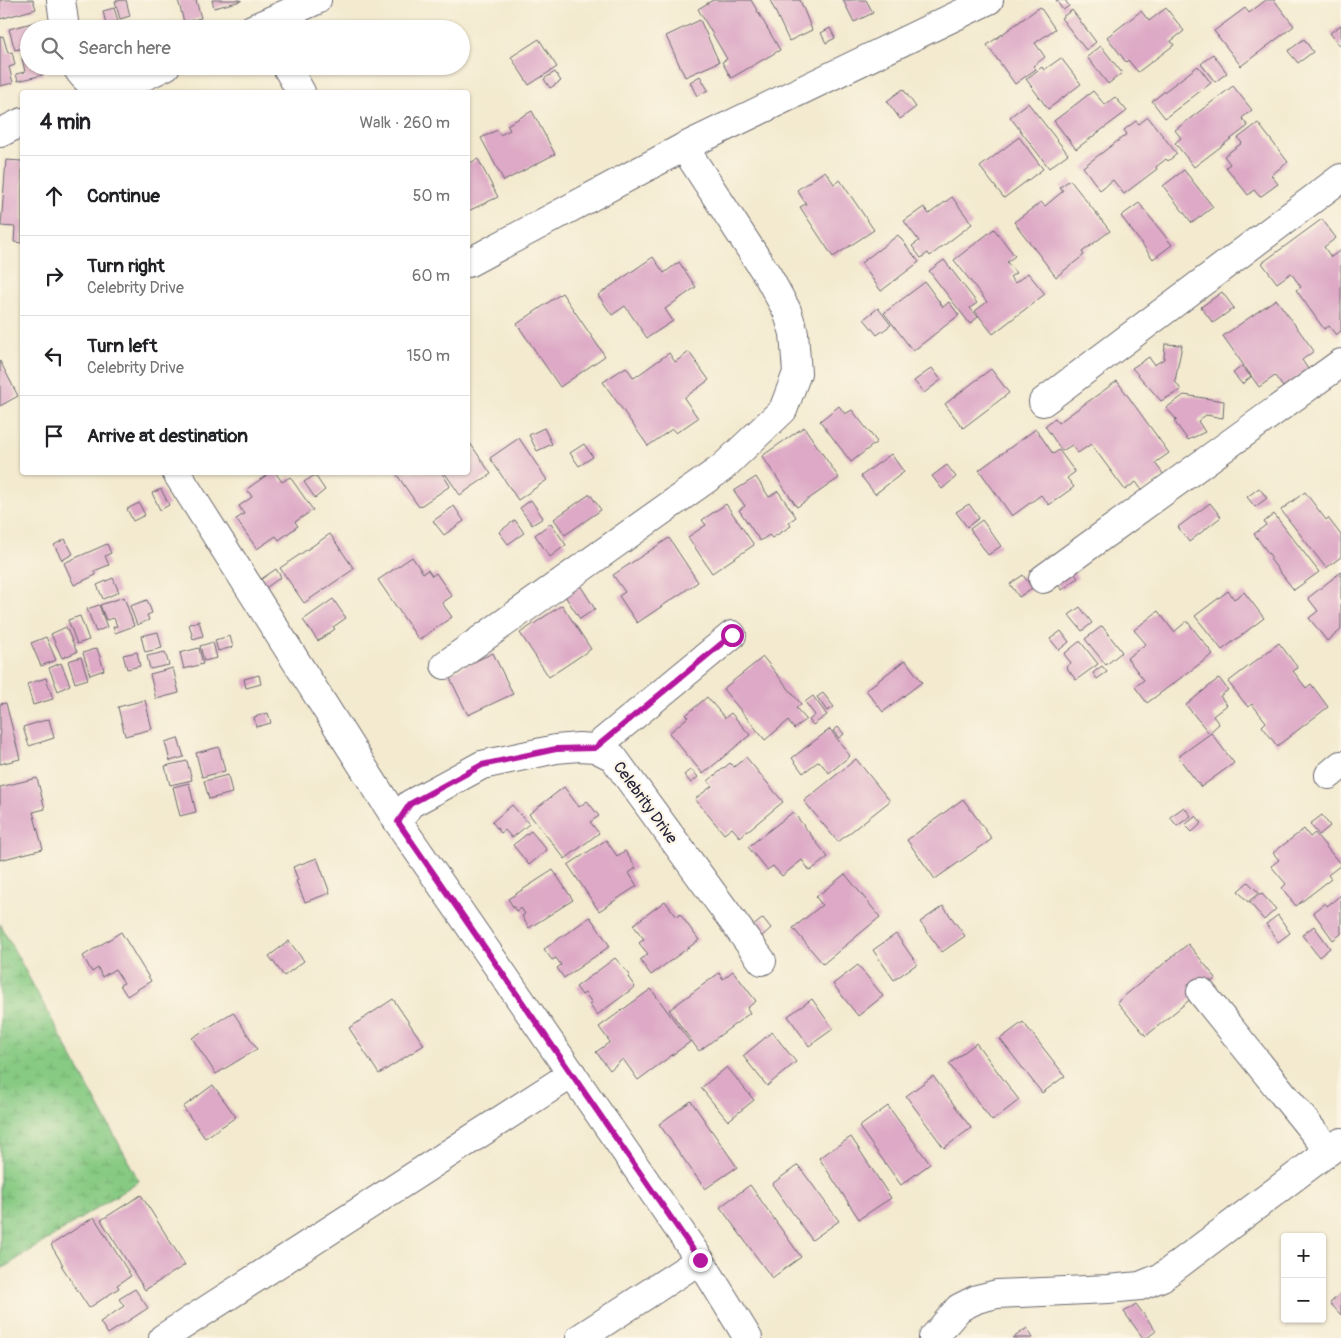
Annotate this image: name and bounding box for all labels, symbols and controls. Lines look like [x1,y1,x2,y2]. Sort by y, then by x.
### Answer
search box [20,20,470,75]
icon: search [38,34,66,62]
text: Search here [78,36,171,60]
text: 4 min [40,109,91,136]
text: Walk · 260 m [359,113,450,133]
icon: ahead [40,182,68,210]
text: Continue [87,184,160,208]
text: 50 m [413,186,450,206]
text: Turn right [87,254,165,278]
icon: right [40,262,68,290]
text: 60 m [412,266,450,286]
text: Celebrity Drive [87,278,184,298]
text: Turn left [87,334,157,358]
icon: left [40,342,68,370]
text: 150 m [406,346,450,366]
text: Celebrity Drive [87,358,184,378]
icon: arrive [40,422,68,450]
text: Arrive at destination [87,424,248,448]
route start [721,624,744,647]
street label: Celebrity Drive [609,758,682,848]
map controls [1281,1233,1326,1323]
button: + [1281,1233,1326,1278]
route end [689,1249,712,1272]
button: − [1281,1278,1326,1323]

